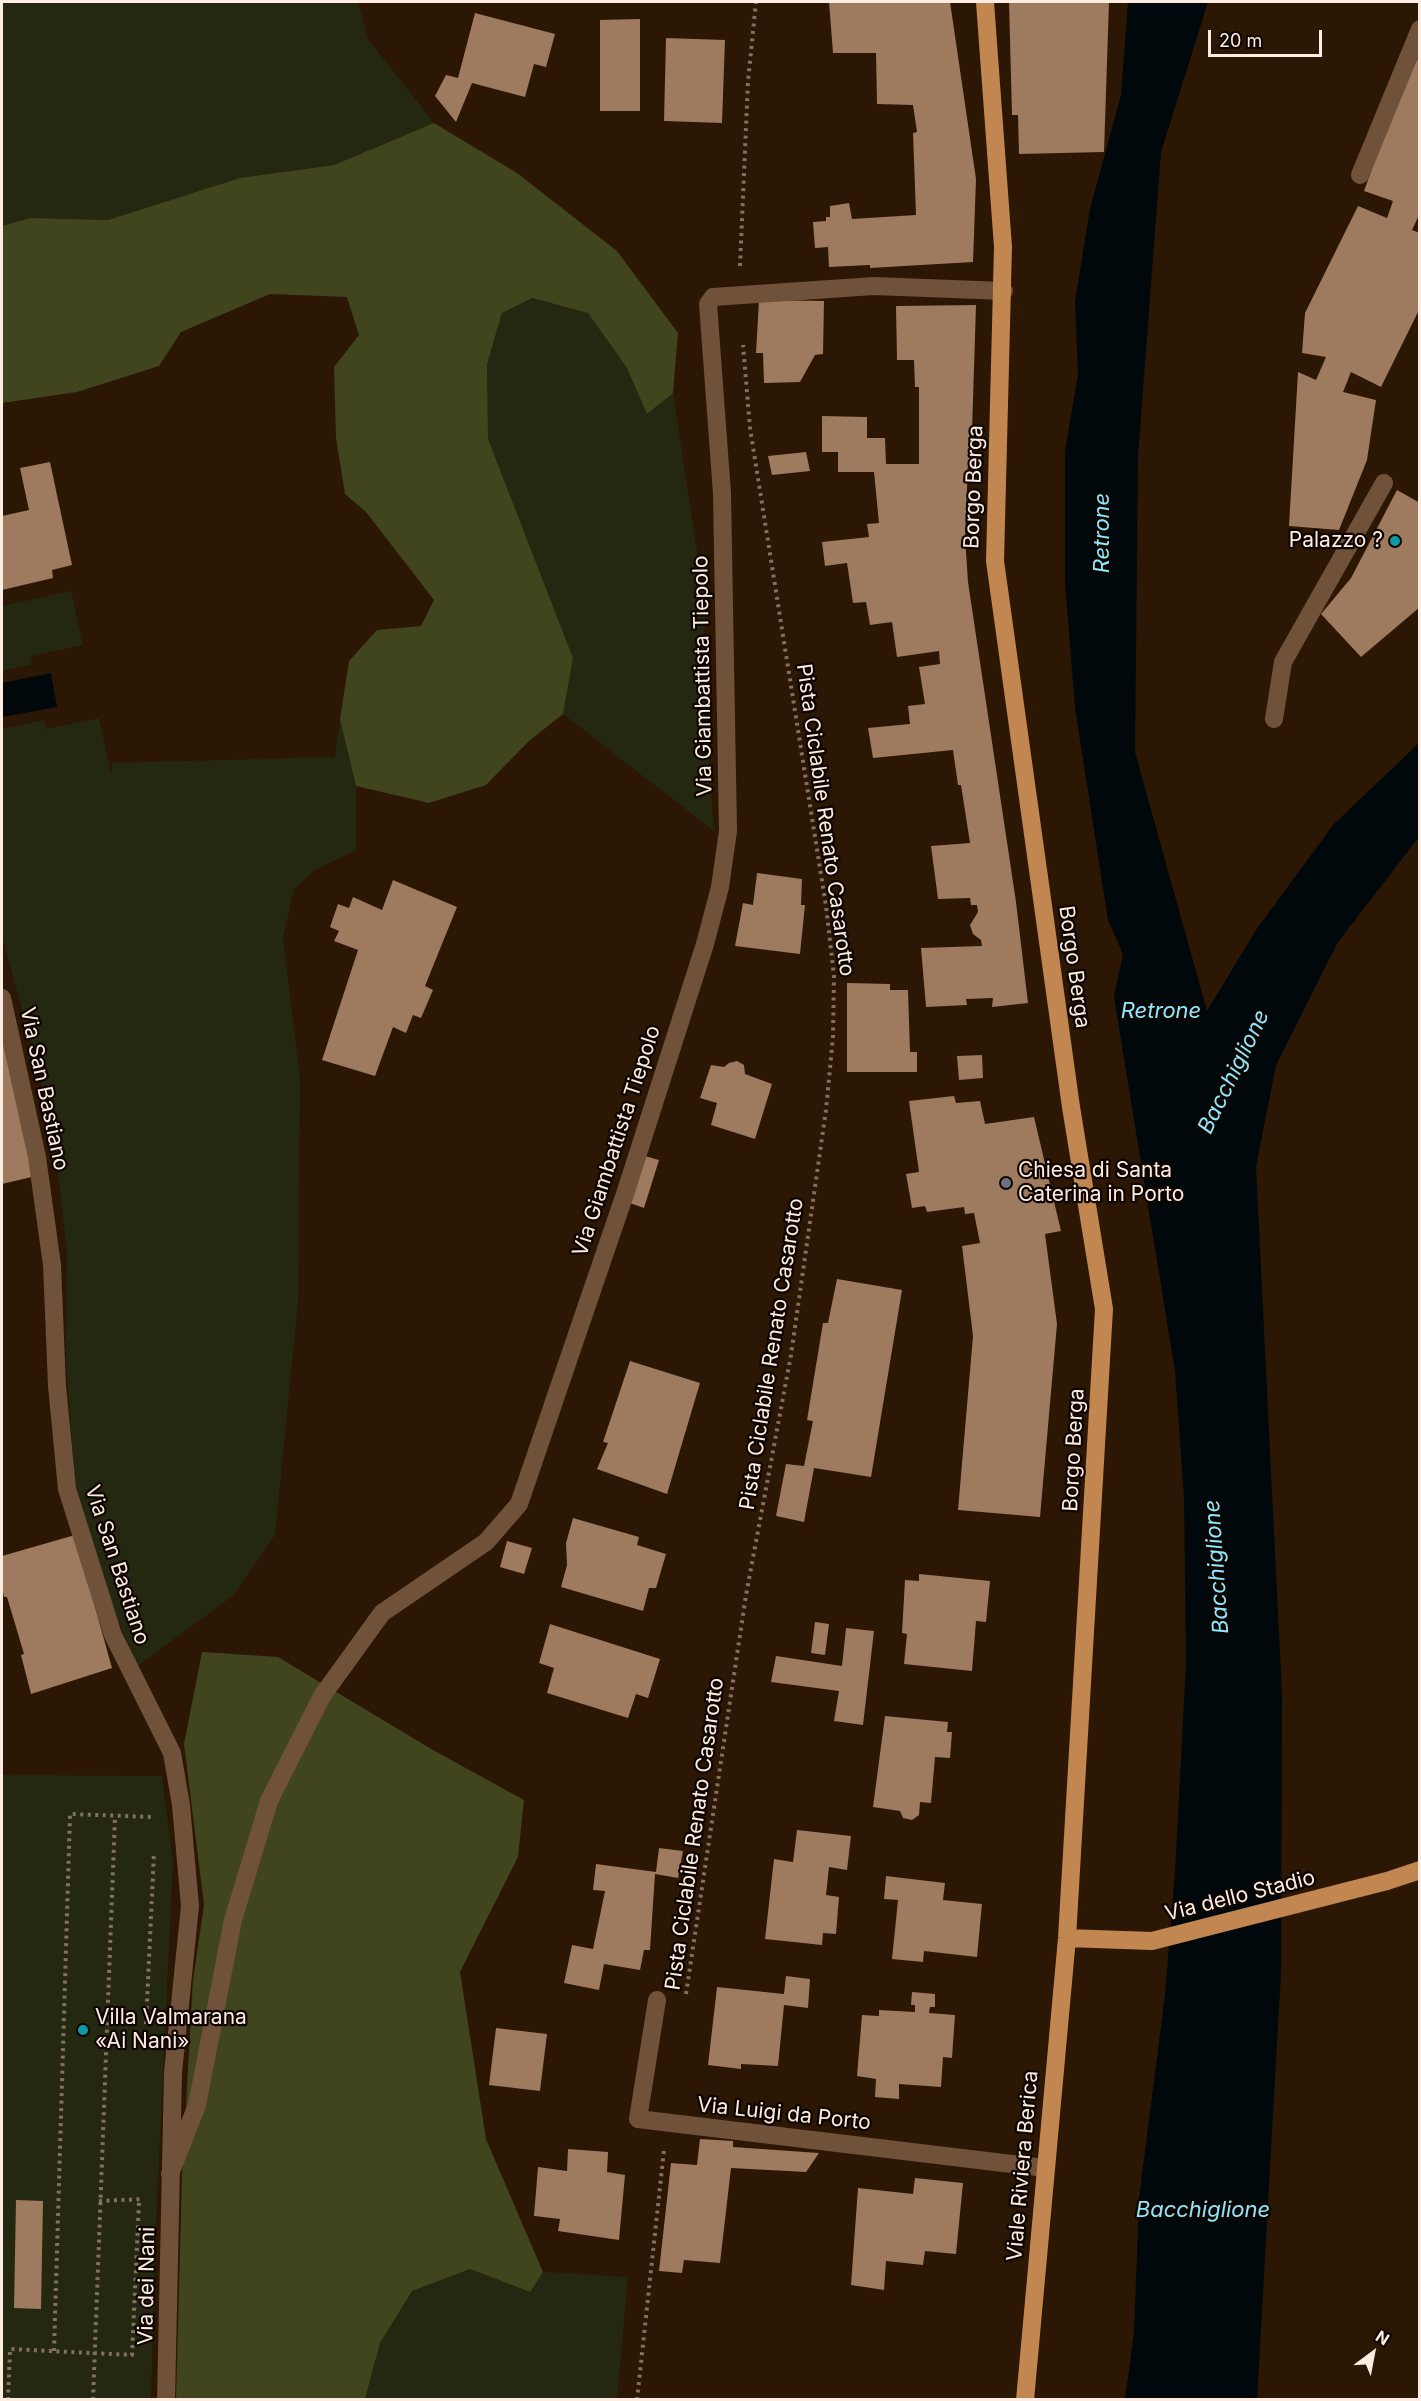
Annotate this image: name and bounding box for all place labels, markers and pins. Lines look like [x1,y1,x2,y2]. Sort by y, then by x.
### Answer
place label: Palazzo ? [1289,528,1383,554]
marker: Palazzo ? [1388,534,1402,548]
place label: Chiesa di Santa Caterina in Porto [1018,1158,1184,1208]
marker: Chiesa di Santa Caterina in Porto [999,1176,1013,1190]
place label: Villa Valmarana «Ai Nani» [95,2005,247,2055]
marker: Villa Valmarana «Ai Nani» [76,2023,90,2037]

